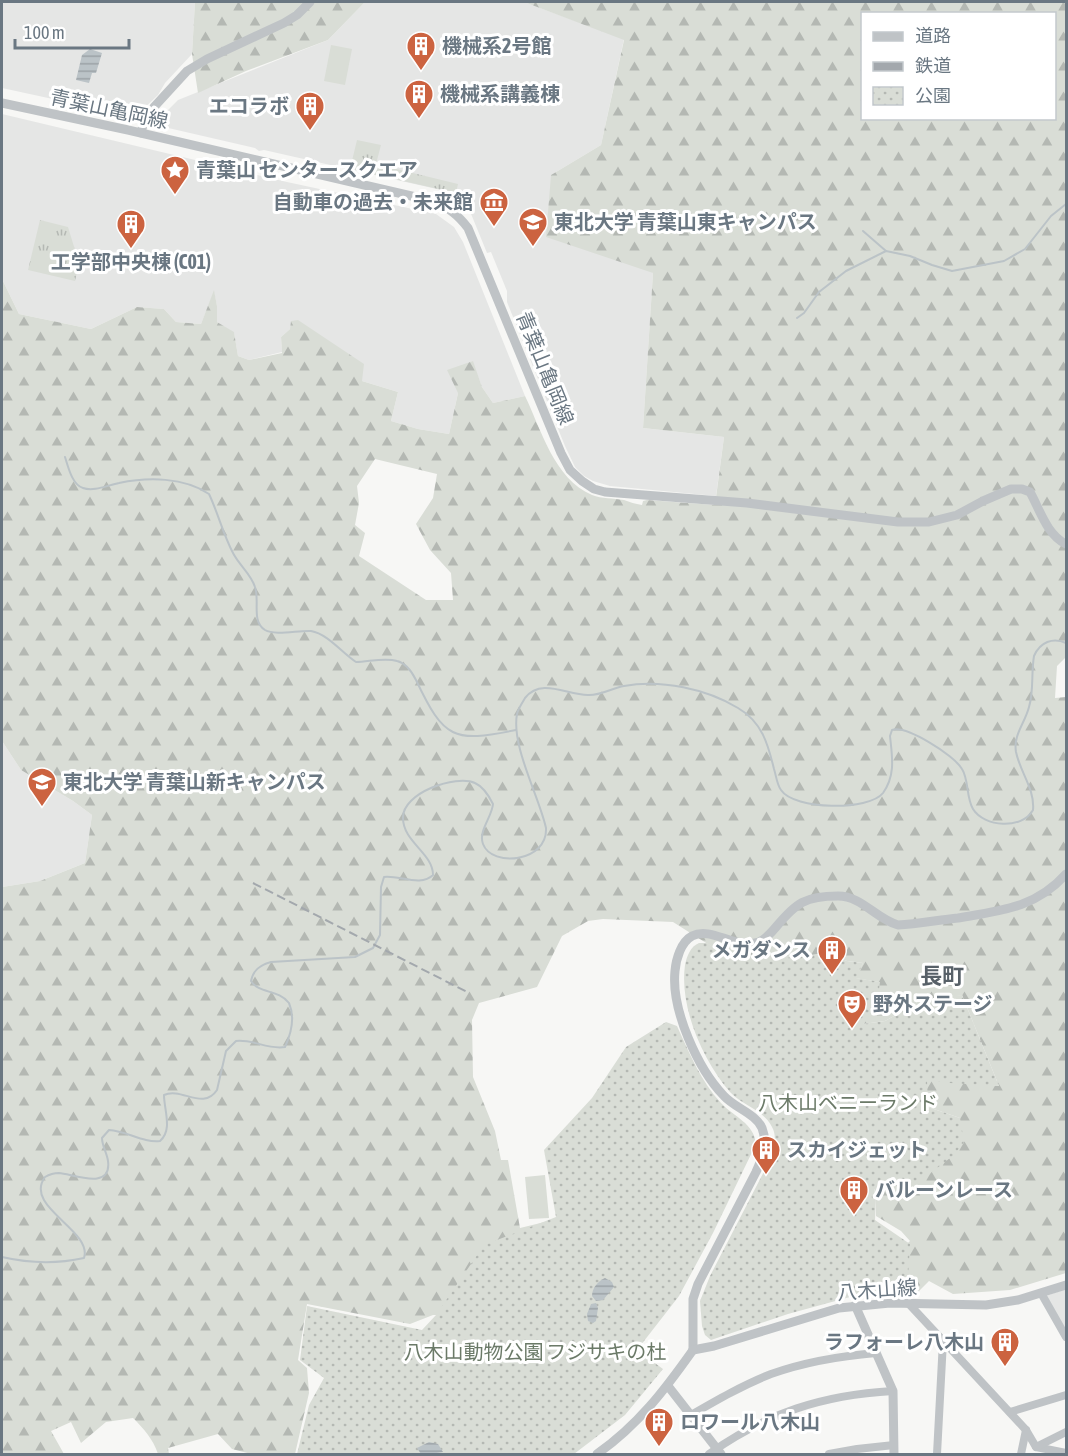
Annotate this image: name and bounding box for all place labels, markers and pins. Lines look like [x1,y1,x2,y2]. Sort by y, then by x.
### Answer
building icon: 機械系2号館 [405,30,437,72]
place label: 機械系2号館 [442,34,551,57]
building icon: 機械系講義棟 [403,78,435,120]
place label: 機械系講義棟 [440,82,560,105]
building icon: エコラボ [294,90,326,132]
place label: エコラボ [209,94,289,117]
place icon: 青葉山 センタースクエア [159,154,191,196]
place label: 青葉山 センタースクエア [196,158,418,181]
museum icon: 自動車の過去・未来館 [478,186,510,228]
place label: 自動車の過去・未来館 [273,190,473,213]
school or university icon: 東北大学 青葉山東キャンパス [517,206,549,248]
building icon: 工学部中央棟 (C01) [115,208,147,250]
place label: 東北大学 青葉山東キャンパス [554,210,817,233]
place label: 工学部中央棟 (C01) [51,250,211,273]
school or university icon: 東北大学 青葉山新キャンパス [26,766,58,808]
place label: 東北大学 青葉山新キャンパス [63,770,326,793]
building icon: メガダンス [816,934,848,976]
place label: メガダンス [711,938,811,961]
theatre icon: 野外ステージ [836,988,868,1030]
place label: 野外ステージ [873,992,993,1015]
building icon: スカイジェット [750,1134,782,1176]
place label: スカイジェット [787,1138,927,1161]
building icon: バルーンレース [838,1174,870,1216]
place label: バルーンレース [875,1178,1013,1201]
building icon: ラフォーレ八木山 [989,1326,1021,1368]
place label: ラフォーレ八木山 [824,1330,984,1353]
building icon: ロワール八木山 [643,1406,675,1448]
place label: ロワール八木山 [680,1410,820,1433]

